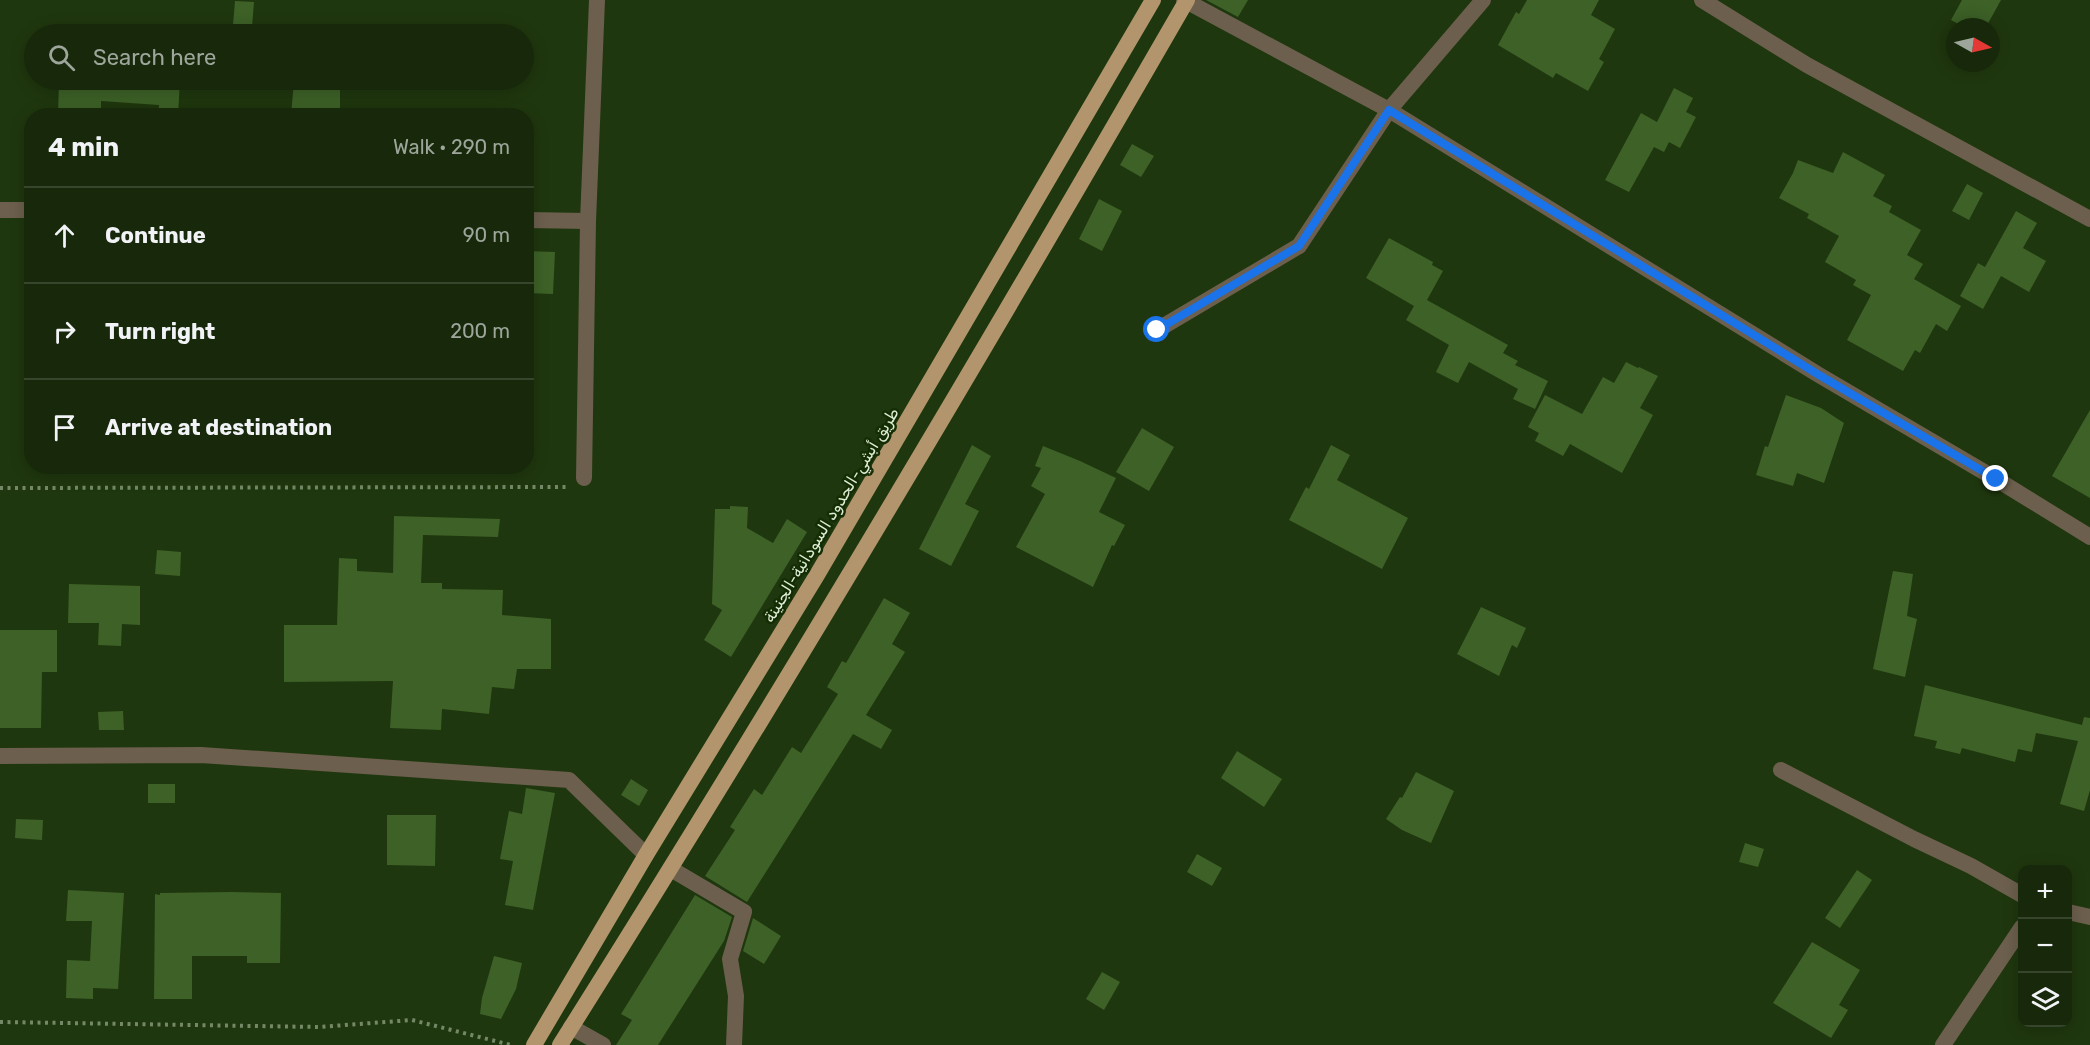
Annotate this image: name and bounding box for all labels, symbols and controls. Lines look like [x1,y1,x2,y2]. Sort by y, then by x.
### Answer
north arrow [1946,18,2000,72]
search box [24,24,534,90]
icon: search [45,41,78,74]
text: Search here [93,44,216,71]
text: 4 min [48,132,119,163]
text: Walk · 290 m [393,135,510,159]
icon: ahead [48,219,81,252]
text: Continue [105,222,206,249]
text: 90 m [463,223,510,247]
icon: right [48,315,81,348]
route start [1143,316,1169,342]
text: Turn right [105,318,215,345]
text: 200 m [450,319,510,343]
street label: طريق أبشي-الحدود السودانية-الجنينة [759,404,905,627]
icon: arrive [48,411,81,444]
text: Arrive at destination [105,414,332,441]
route end [1982,465,2008,491]
map controls [2018,865,2072,1027]
button: + [2018,865,2072,919]
button: − [2018,919,2072,973]
button: layers [2018,973,2072,1027]

